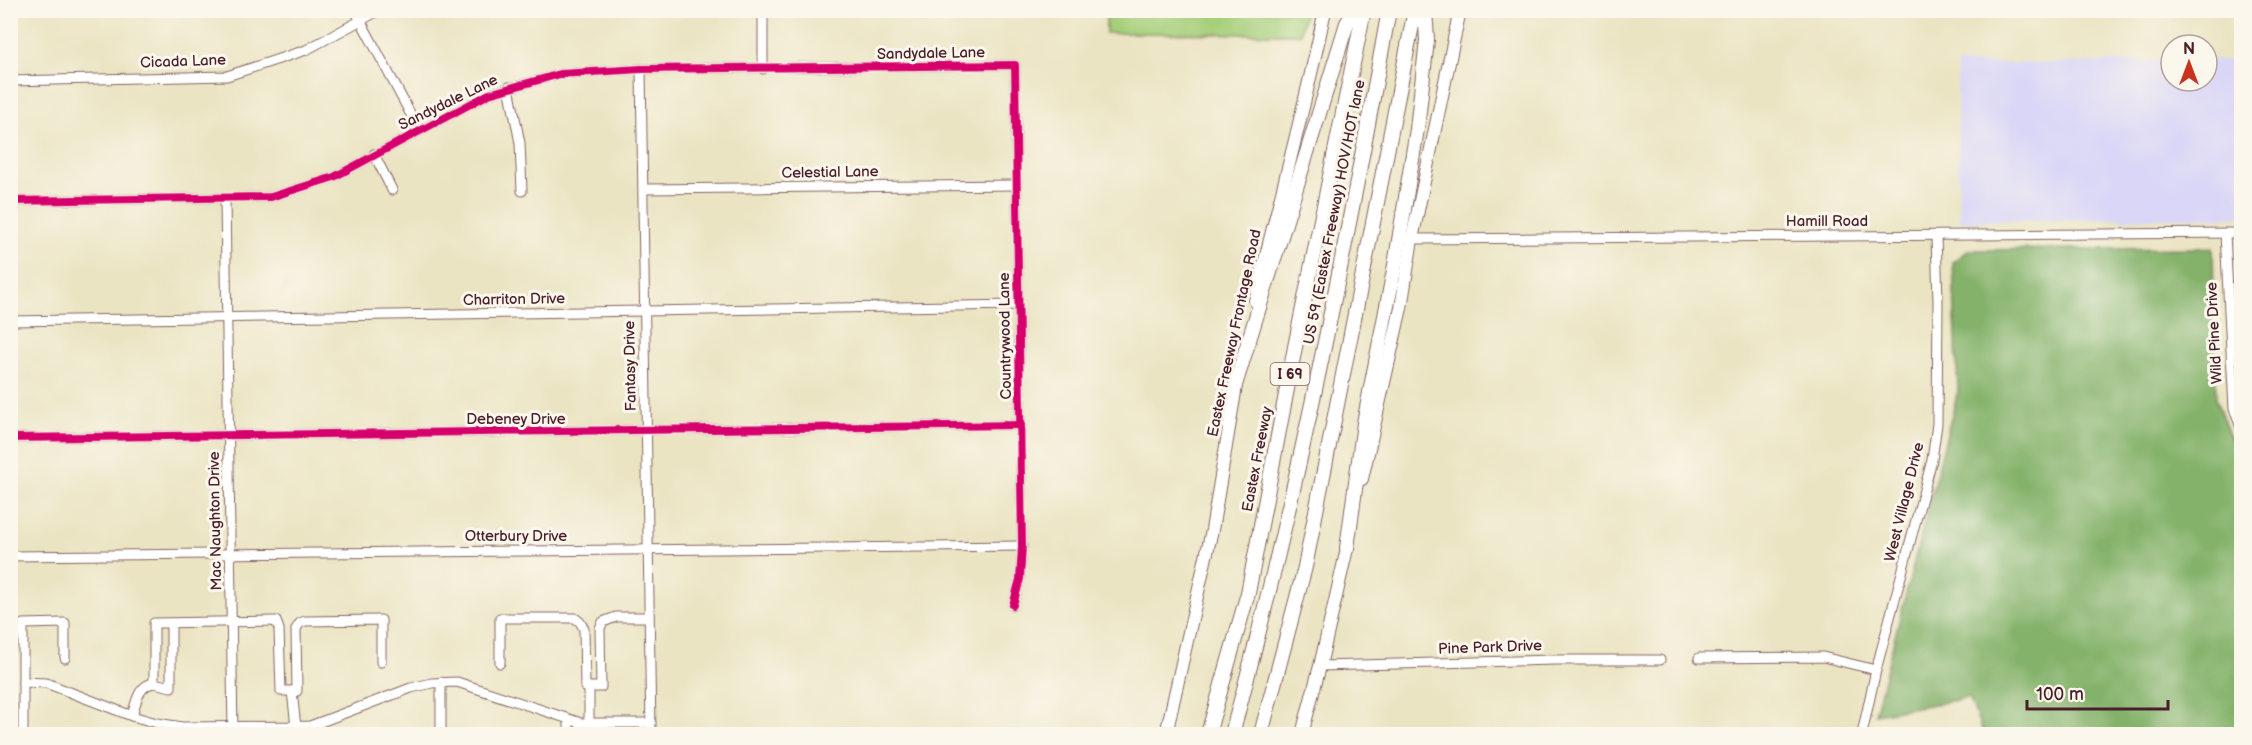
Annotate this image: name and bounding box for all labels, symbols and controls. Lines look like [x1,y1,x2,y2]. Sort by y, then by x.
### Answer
north arrow [2159,33,2219,93]
text: N [2183,40,2195,59]
street label: Sandydale Lane [877,43,985,64]
street label: Cicada Lane [140,51,226,72]
street label: Sandydale Lane [395,70,501,135]
street label: US 59 (Eastex Freeway) HOV/HOT lane [1299,78,1370,346]
street label: Celestial Lane [781,162,879,183]
street label: Hamill Road [1786,212,1868,231]
street label: Eastex Freeway Frontage Road [1203,228,1266,439]
street label: Countrywood Lane [995,272,1016,400]
street label: Wild Pine Drive [2202,281,2227,384]
street label: Charriton Drive [463,289,565,310]
street label: Fantasy Drive [620,320,641,412]
road number: I 69 [1270,363,1310,385]
street label: Eastex Freeway [1238,405,1277,513]
street label: Debeney Drive [466,410,566,429]
street label: West Village Drive [1880,440,1928,564]
street label: Mac Naughton Drive [205,451,226,591]
street label: Otterbury Drive [465,527,567,546]
street label: Pine Park Drive [1438,636,1542,659]
scale bar [2027,673,2168,711]
text: 100 m [2036,684,2084,705]

